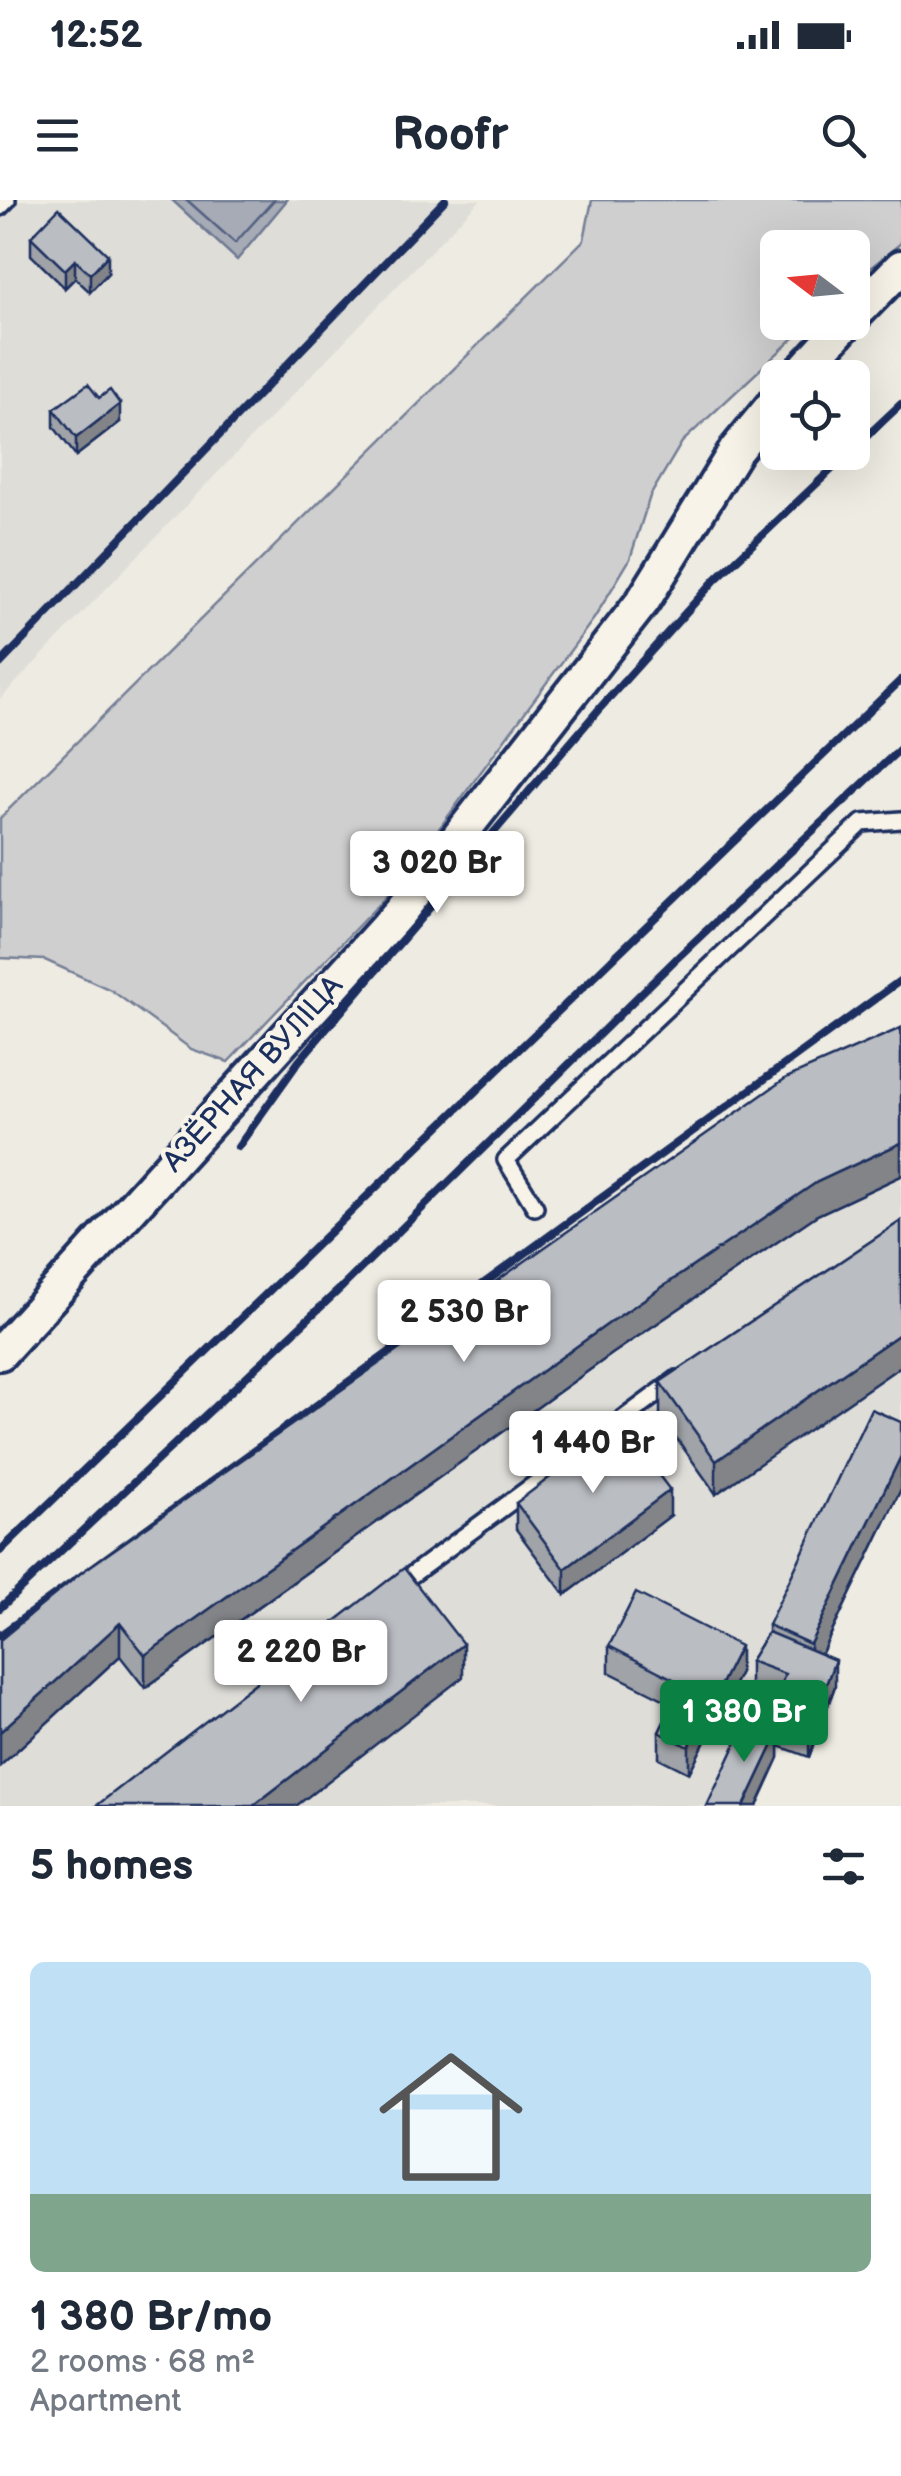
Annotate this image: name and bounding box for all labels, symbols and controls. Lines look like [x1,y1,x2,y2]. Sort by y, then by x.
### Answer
text: 12:52 [50,13,143,58]
icon: menu [30,108,85,163]
text: Roofr [393,108,508,163]
icon: search [816,108,871,163]
north arrow [760,230,870,340]
map controls [760,230,870,470]
button: locate [760,360,870,470]
pin: 3 020 Br [334,831,540,916]
text: 3 020 Br [372,844,502,883]
street label: АЗЁРНАЯ ВУЛІЦА [155,968,351,1180]
pin: 2 530 Br [361,1280,567,1365]
text: 2 530 Br [400,1293,528,1332]
pin: 1 440 Br [490,1411,696,1496]
text: 1 440 Br [531,1424,655,1463]
pin: 2 220 Br [198,1620,404,1705]
text: 2 220 Br [236,1633,366,1672]
pin: 1 380 Br [641,1680,847,1765]
text: 1 380 Br [682,1693,806,1732]
icon: filters [816,1839,871,1894]
text: 5 homes [30,1841,193,1892]
icon: home [361,2027,541,2207]
text: 1 380 Br/mo [30,2292,272,2343]
text: 2 rooms · 68 m² [30,2343,255,2382]
text: Apartment [30,2382,181,2421]

